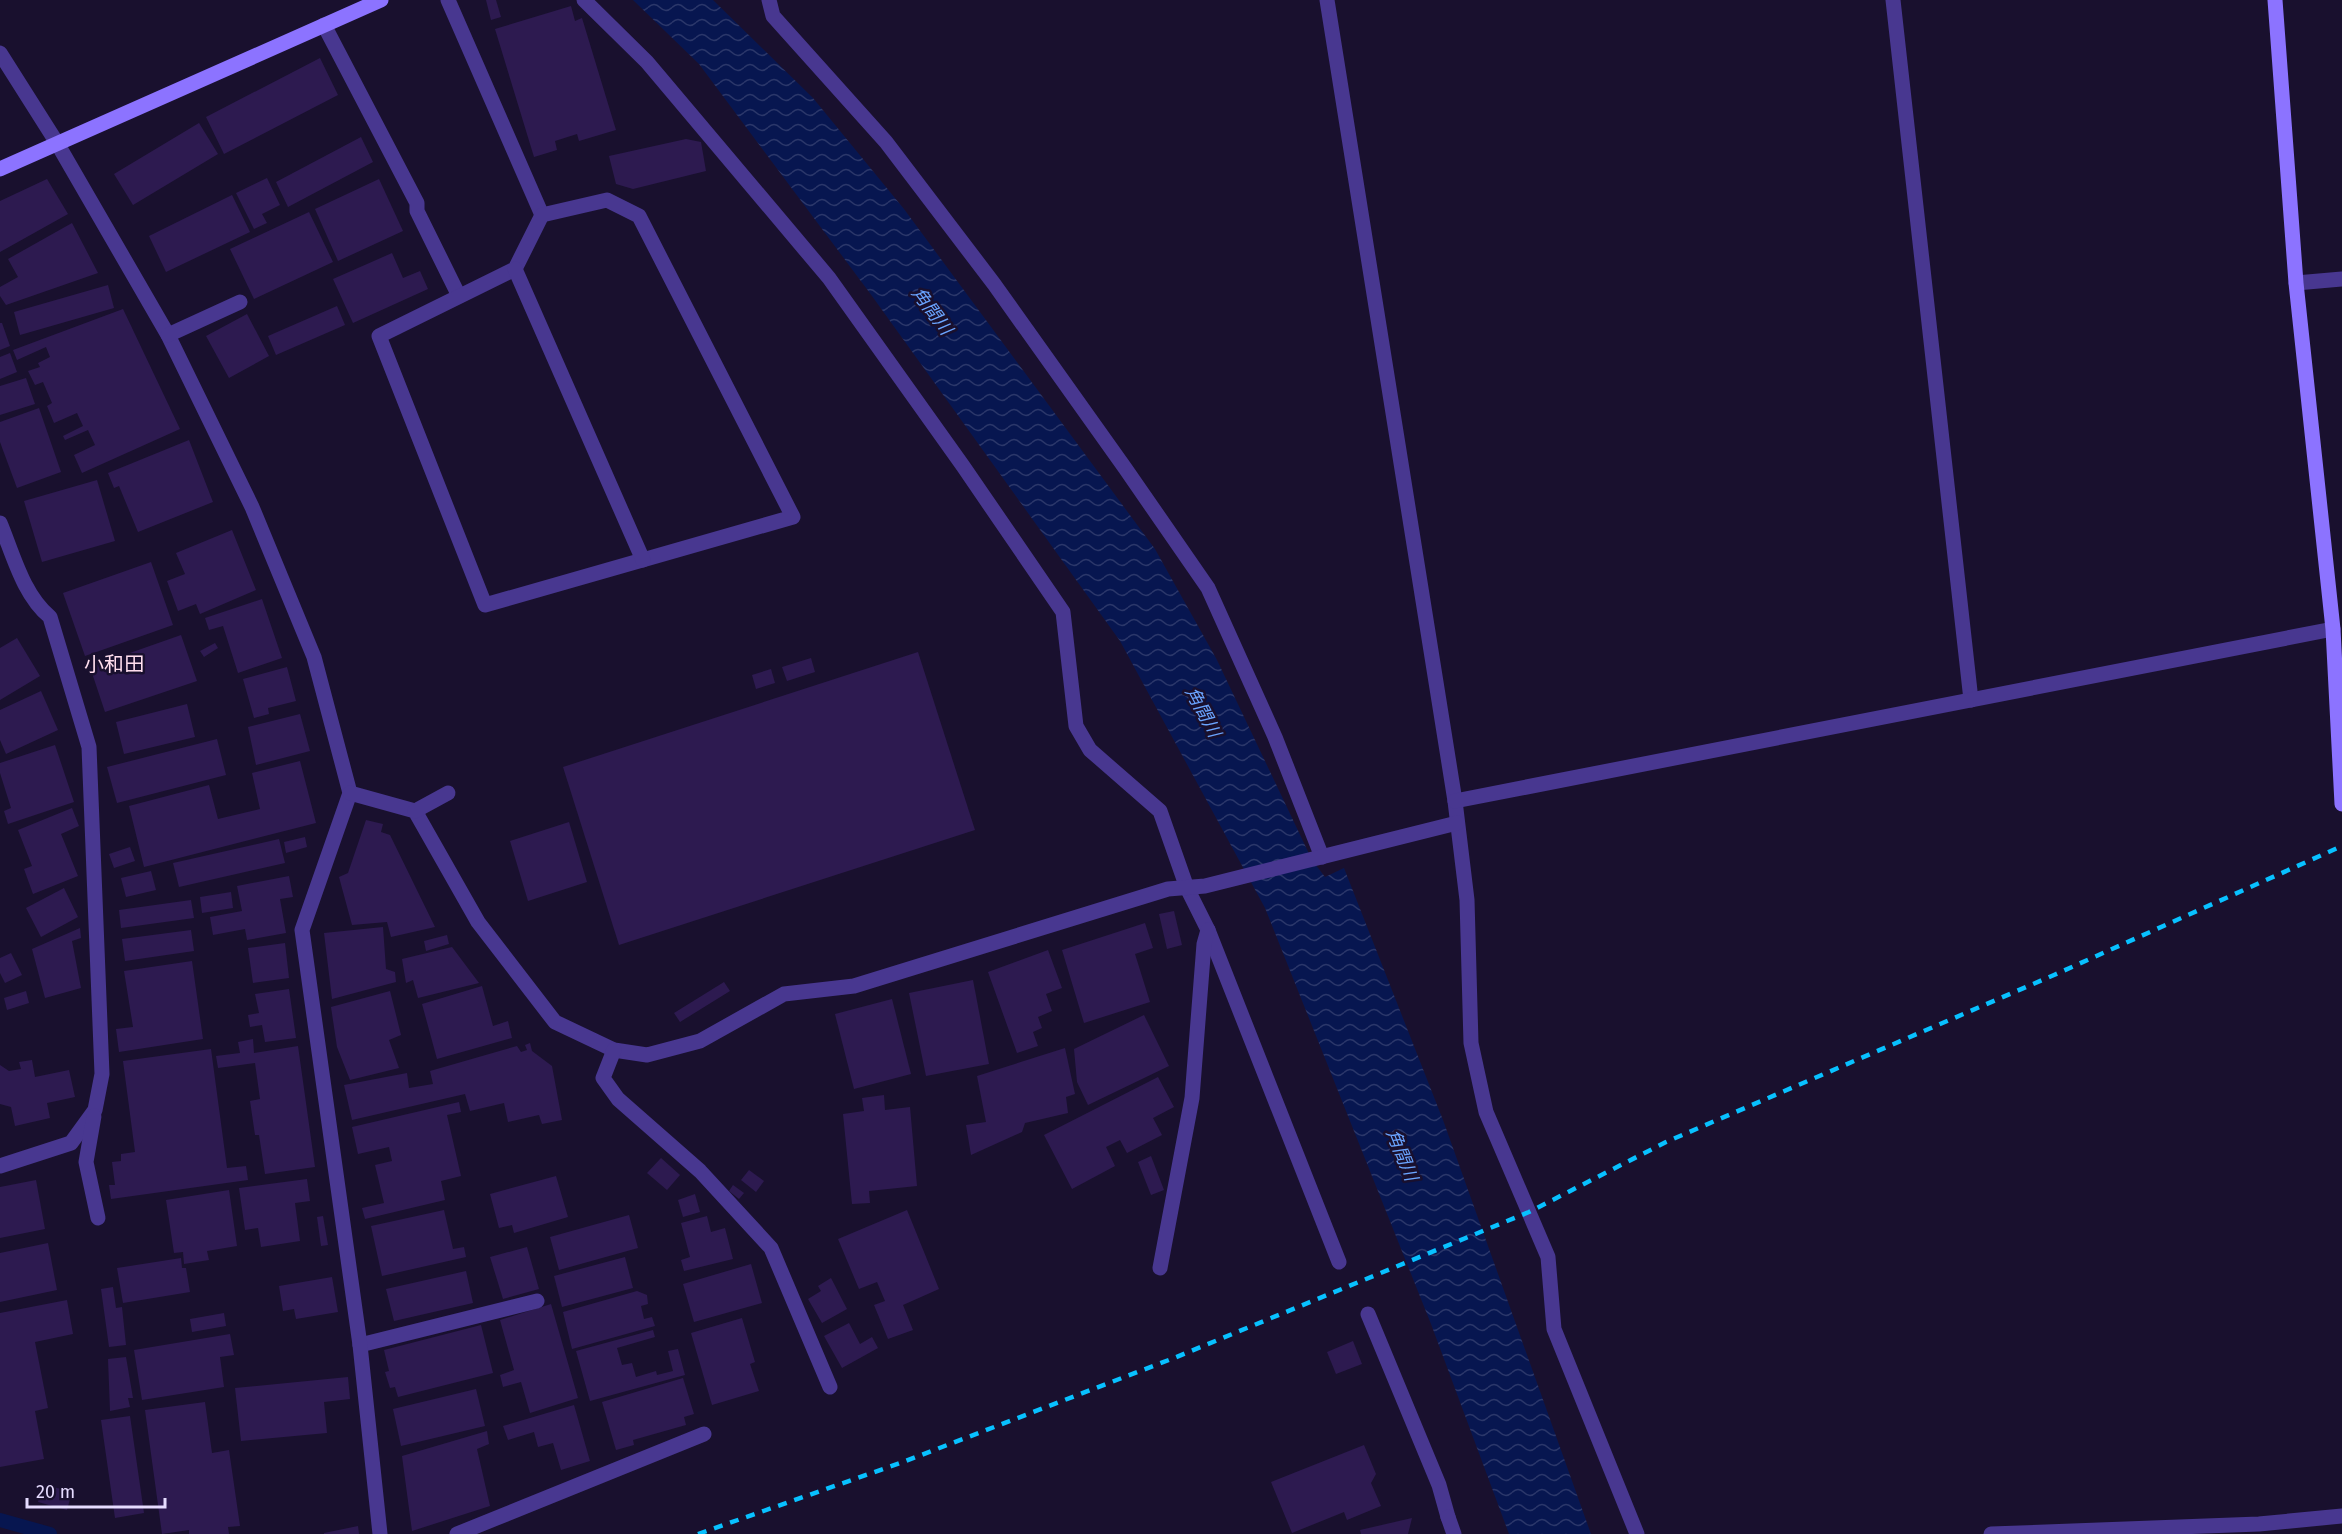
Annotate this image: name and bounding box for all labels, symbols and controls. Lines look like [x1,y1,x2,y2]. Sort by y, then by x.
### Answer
water label: 角間川 [907,283,958,341]
district label: 小和田 [84,652,144,676]
water label: 角間川 [1181,683,1226,743]
water label: 角間川 [1382,1126,1423,1186]
scale bar [27,1471,165,1509]
text: 20 m [36,1481,75,1503]

